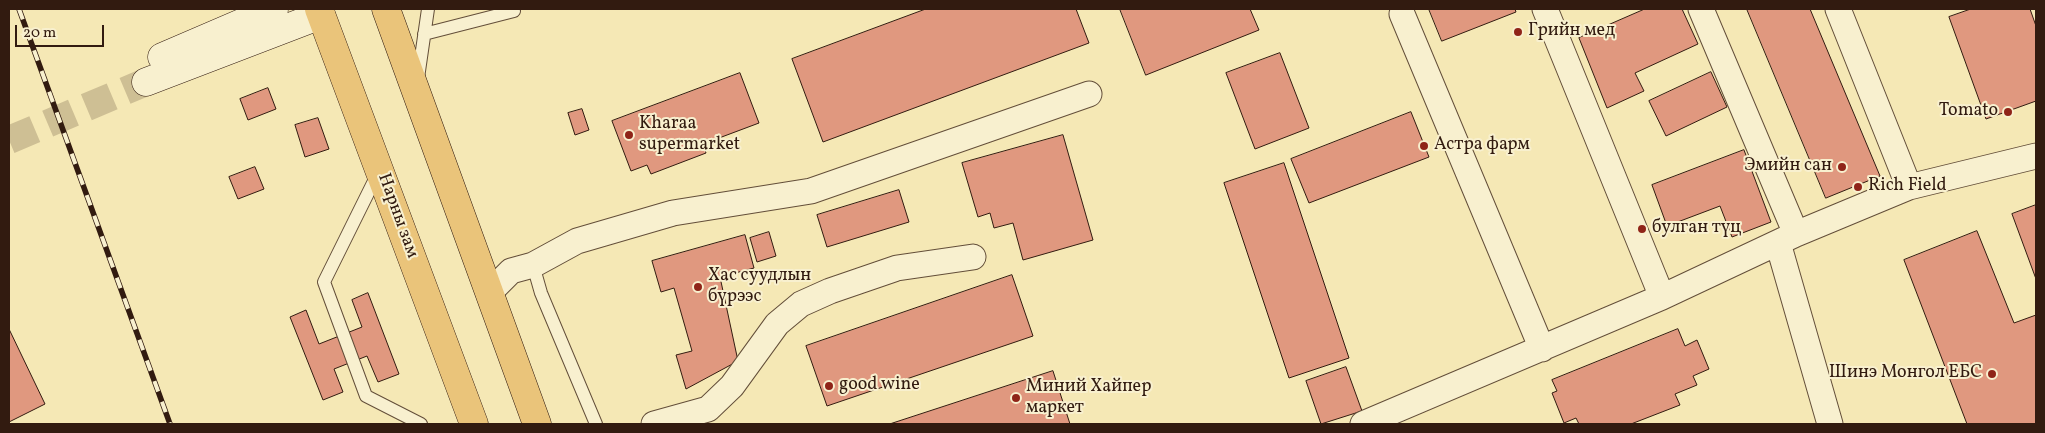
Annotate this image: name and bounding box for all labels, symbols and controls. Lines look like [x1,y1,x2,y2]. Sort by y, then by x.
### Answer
scale bar [18,15,106,47]
place label: Грийн мед [1528,21,1615,43]
text: 20 m [23,23,56,44]
marker: Грийн мед [1512,26,1524,38]
place label: Tomato [1939,101,1998,123]
marker: Tomato [2002,106,2014,118]
place label: Kharaa supermarket [639,114,740,156]
marker: Kharaa supermarket [623,129,635,141]
place label: Астра фарм [1434,135,1530,157]
marker: Астра фарм [1418,140,1430,152]
place label: Эмийн сан [1744,156,1832,178]
marker: Эмийн сан [1836,161,1848,173]
street label: Нарны зам [372,171,422,261]
place label: Rich Field [1868,176,1947,198]
marker: Rich Field [1852,181,1864,193]
place label: булган түц [1652,218,1742,240]
marker: булган түц [1636,223,1648,235]
place label: Хас суудлын бүрээс [708,266,811,308]
marker: Хас суудлын бүрээс [692,281,704,293]
place label: Шинэ Монгол ЕБС [1829,363,1982,385]
marker: Шинэ Монгол ЕБС [1986,368,1998,380]
place label: good wine [839,375,920,397]
place label: Миний Хайпер маркет [1026,377,1151,419]
marker: good wine [823,380,835,392]
marker: Миний Хайпер маркет [1010,392,1022,404]

